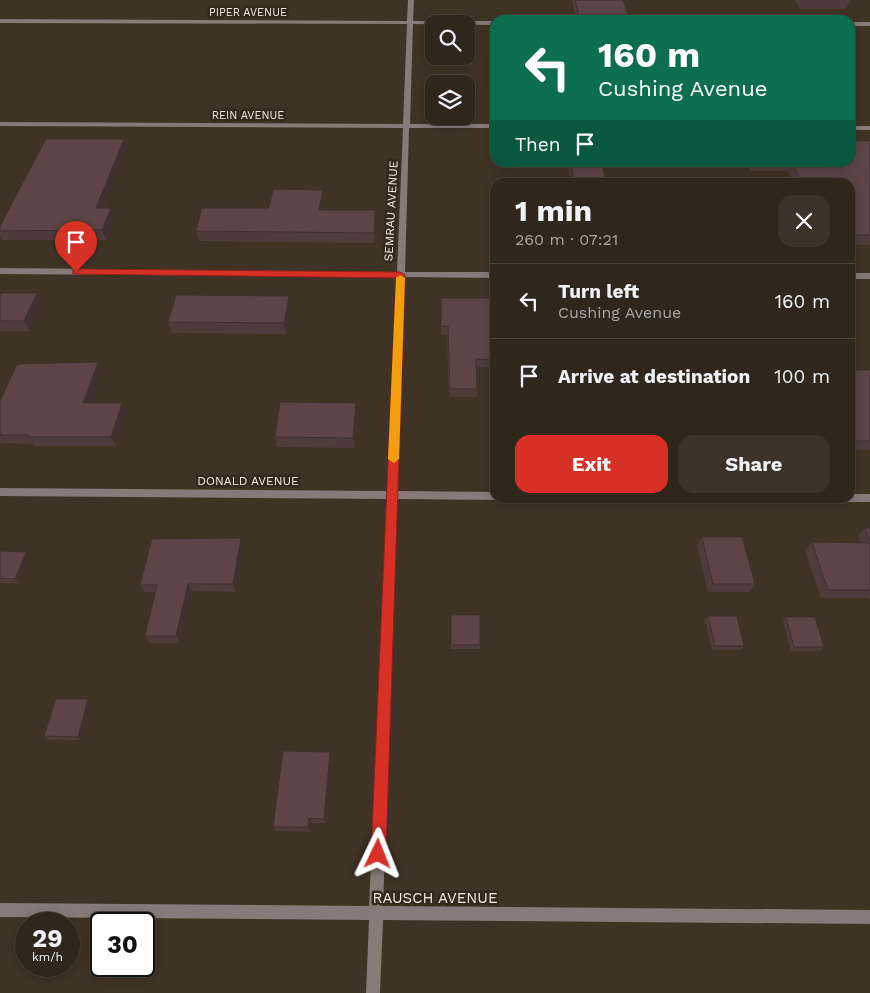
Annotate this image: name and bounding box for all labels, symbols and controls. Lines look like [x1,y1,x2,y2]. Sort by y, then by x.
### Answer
street label: PIPER AVENUE [209,6,287,19]
map controls [425,15,475,125]
button: search [425,15,475,65]
text: 160 m [598,34,700,76]
icon: left [515,35,580,100]
button: layers [425,75,475,125]
text: Cushing Avenue [598,76,768,101]
street label: REIN AVENUE [212,109,284,122]
icon: arrive [571,130,599,158]
text: Then [515,133,561,156]
street label: SEMRAU AVENUE [381,160,401,262]
text: 1 min [515,193,592,228]
button: close [778,195,830,247]
pin [55,221,97,272]
icon: arrive [62,228,90,256]
text: 260 m · 07:21 [515,230,618,249]
text: Turn left [558,280,639,303]
icon: left [515,287,543,315]
text: 160 m [775,290,830,313]
text: Cushing Avenue [558,303,681,322]
icon: arrive [515,362,543,390]
text: Arrive at destination [558,365,750,388]
text: 100 m [774,365,830,388]
button: Exit [515,435,668,493]
button: Share [678,435,830,493]
street label: DONALD AVENUE [197,474,299,488]
position arrow [351,827,403,879]
street label: RAUSCH AVENUE [372,889,498,907]
speed limit sign: 30 [90,912,155,977]
text: 29 [32,924,63,953]
text: km/h [32,950,63,964]

